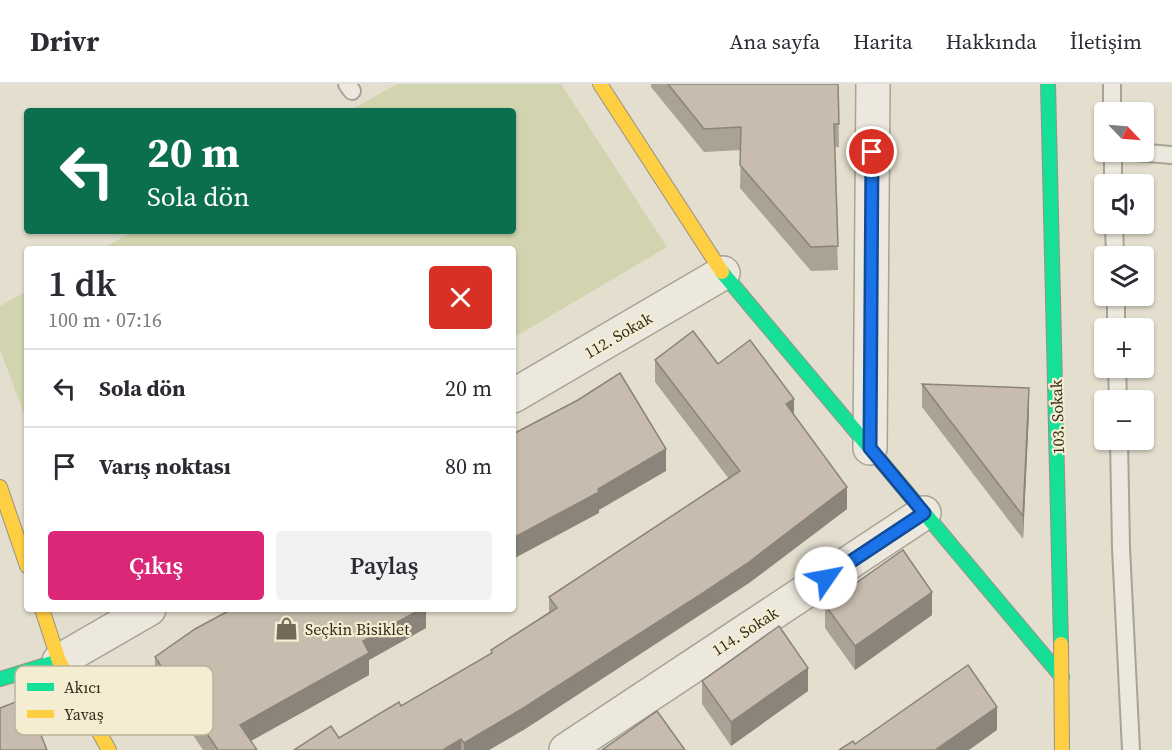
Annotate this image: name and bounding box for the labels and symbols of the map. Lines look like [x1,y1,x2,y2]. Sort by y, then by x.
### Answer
north arrow [1094,102,1154,162]
pin [846,126,897,177]
street label: 112. Sokak [580,307,656,363]
street label: 103. Sokak [1045,379,1069,455]
position arrow [794,546,858,610]
street label: 114. Sokak [708,601,783,661]
shop icon: Seçkin Bisiklet [274,616,300,642]
place label: Seçkin Bisiklet [305,618,410,640]
legend [15,666,213,735]
text: Akıcı [64,676,101,698]
text: Yavaş [64,703,104,725]

